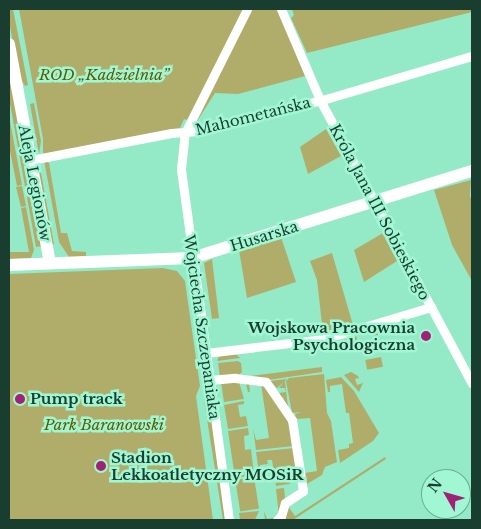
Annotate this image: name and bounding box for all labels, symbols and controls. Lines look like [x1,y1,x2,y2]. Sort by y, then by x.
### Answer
park label: ROD „Kadzielnia” [39,66,169,84]
street label: Mahometańska [194,93,312,139]
street label: Króla Jana III Sobieskiego [326,121,434,303]
street label: Aleja Legionów [15,123,55,243]
street label: Husarska [228,217,300,255]
street label: Wojciecha Szczepaniaka [180,234,224,420]
place label: Wojskowa Pracownia Psychologiczna [248,318,415,353]
marker: Wojskowa Pracownia Psychologiczna [419,329,433,343]
place label: Pump track [30,390,123,408]
marker: Pump track [14,393,26,405]
park label: Park Baranowski [44,416,164,434]
place label: Stadion Lekkoatletyczny MOSiR [111,448,304,483]
marker: Stadion Lekkoatletyczny MOSiR [95,460,107,472]
north arrow [421,469,471,519]
text: N [424,475,446,496]

